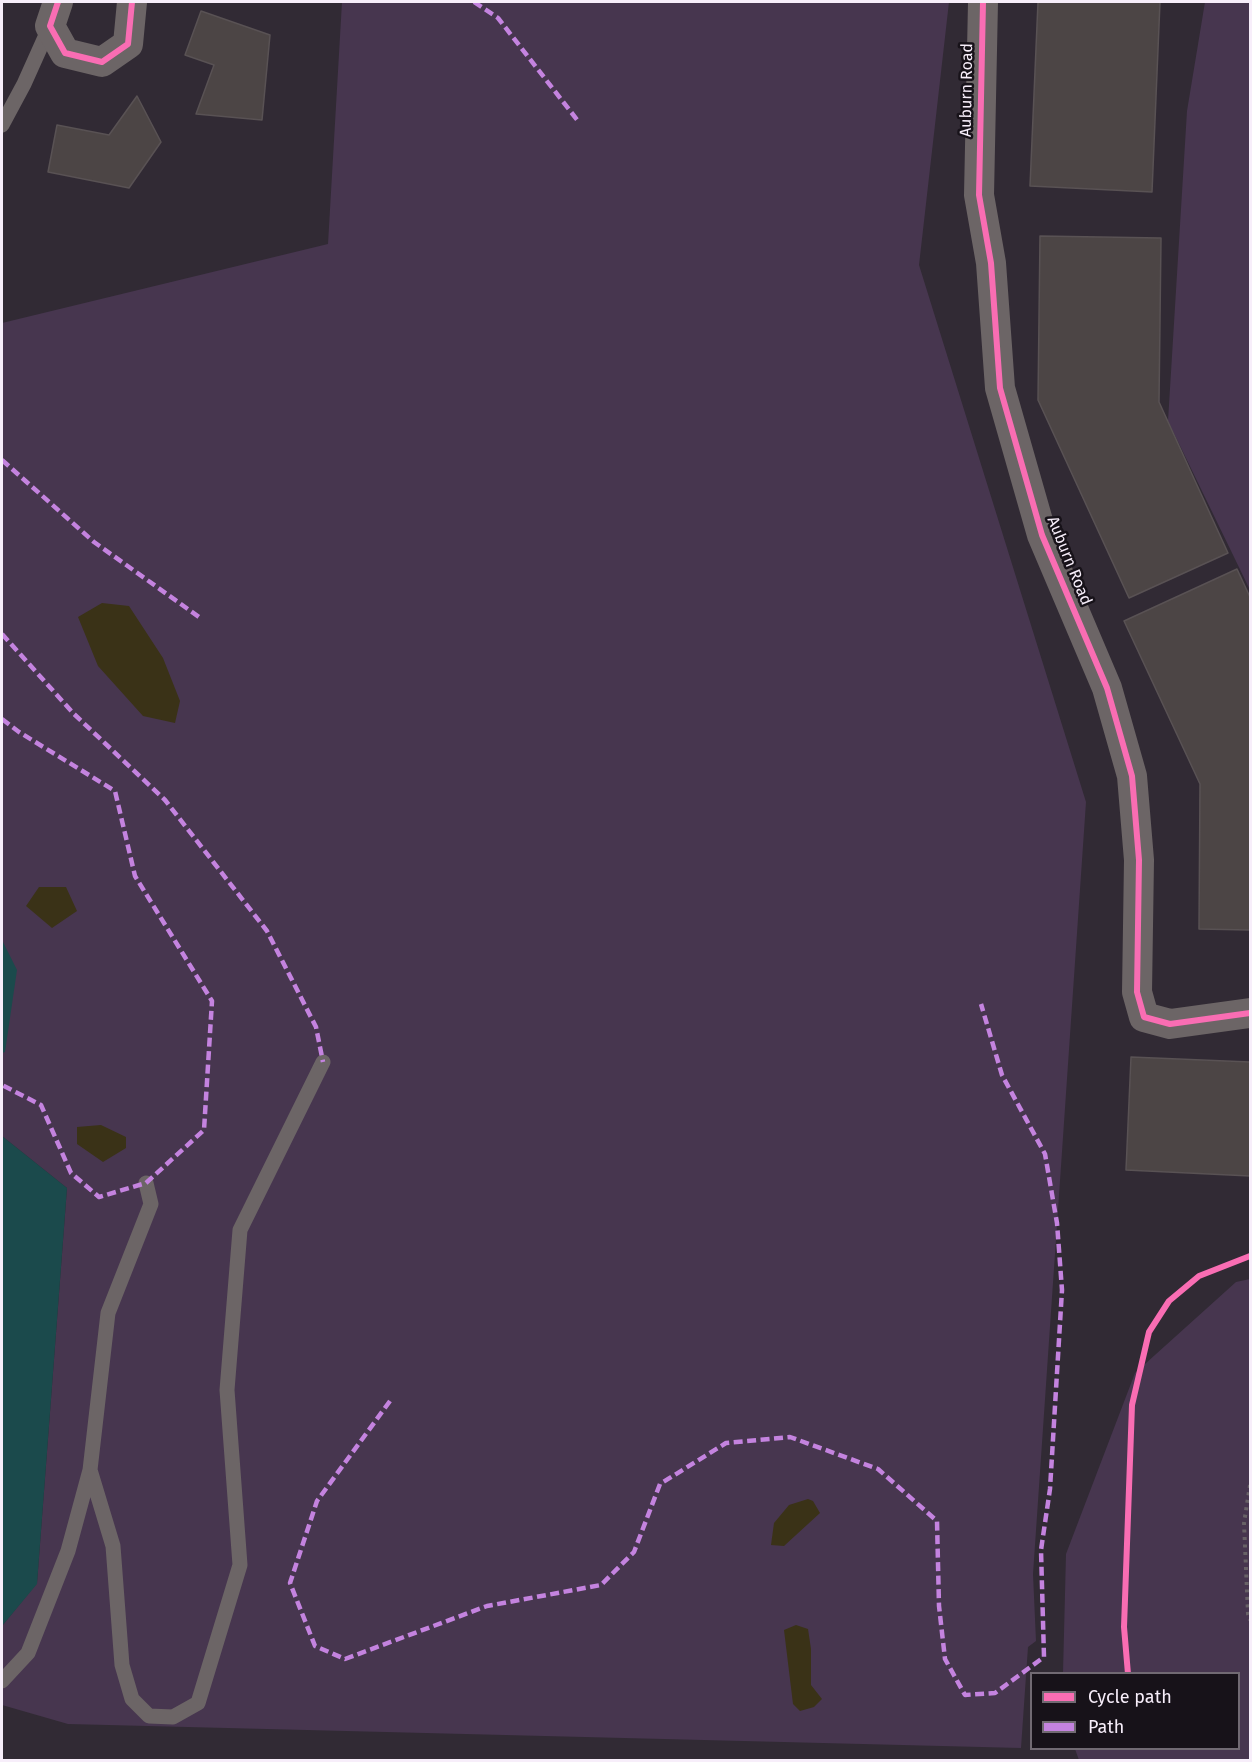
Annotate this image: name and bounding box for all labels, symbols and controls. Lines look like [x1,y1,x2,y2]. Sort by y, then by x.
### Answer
street label: Auburn Road [957,43,977,137]
street label: Auburn Road [1042,514,1096,608]
legend [1030,1672,1240,1750]
text: Cycle path [1088,1686,1172,1708]
text: Path [1088,1716,1124,1738]

